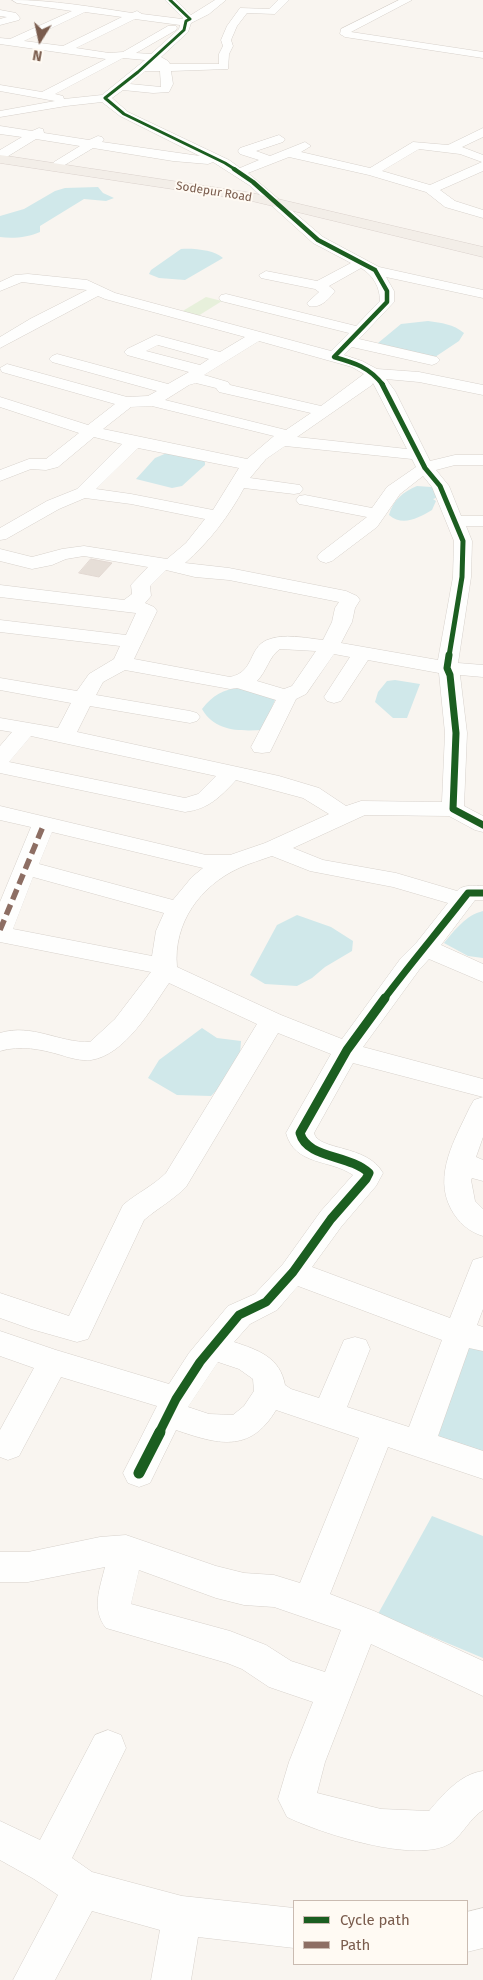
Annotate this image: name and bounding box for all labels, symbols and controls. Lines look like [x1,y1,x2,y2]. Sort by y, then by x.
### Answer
north arrow [15,15,65,65]
text: N [31,46,43,64]
street label: Sodepur Road [175,179,253,205]
legend [293,1900,468,1965]
text: Cycle path [340,1911,410,1929]
text: Path [340,1936,370,1954]

